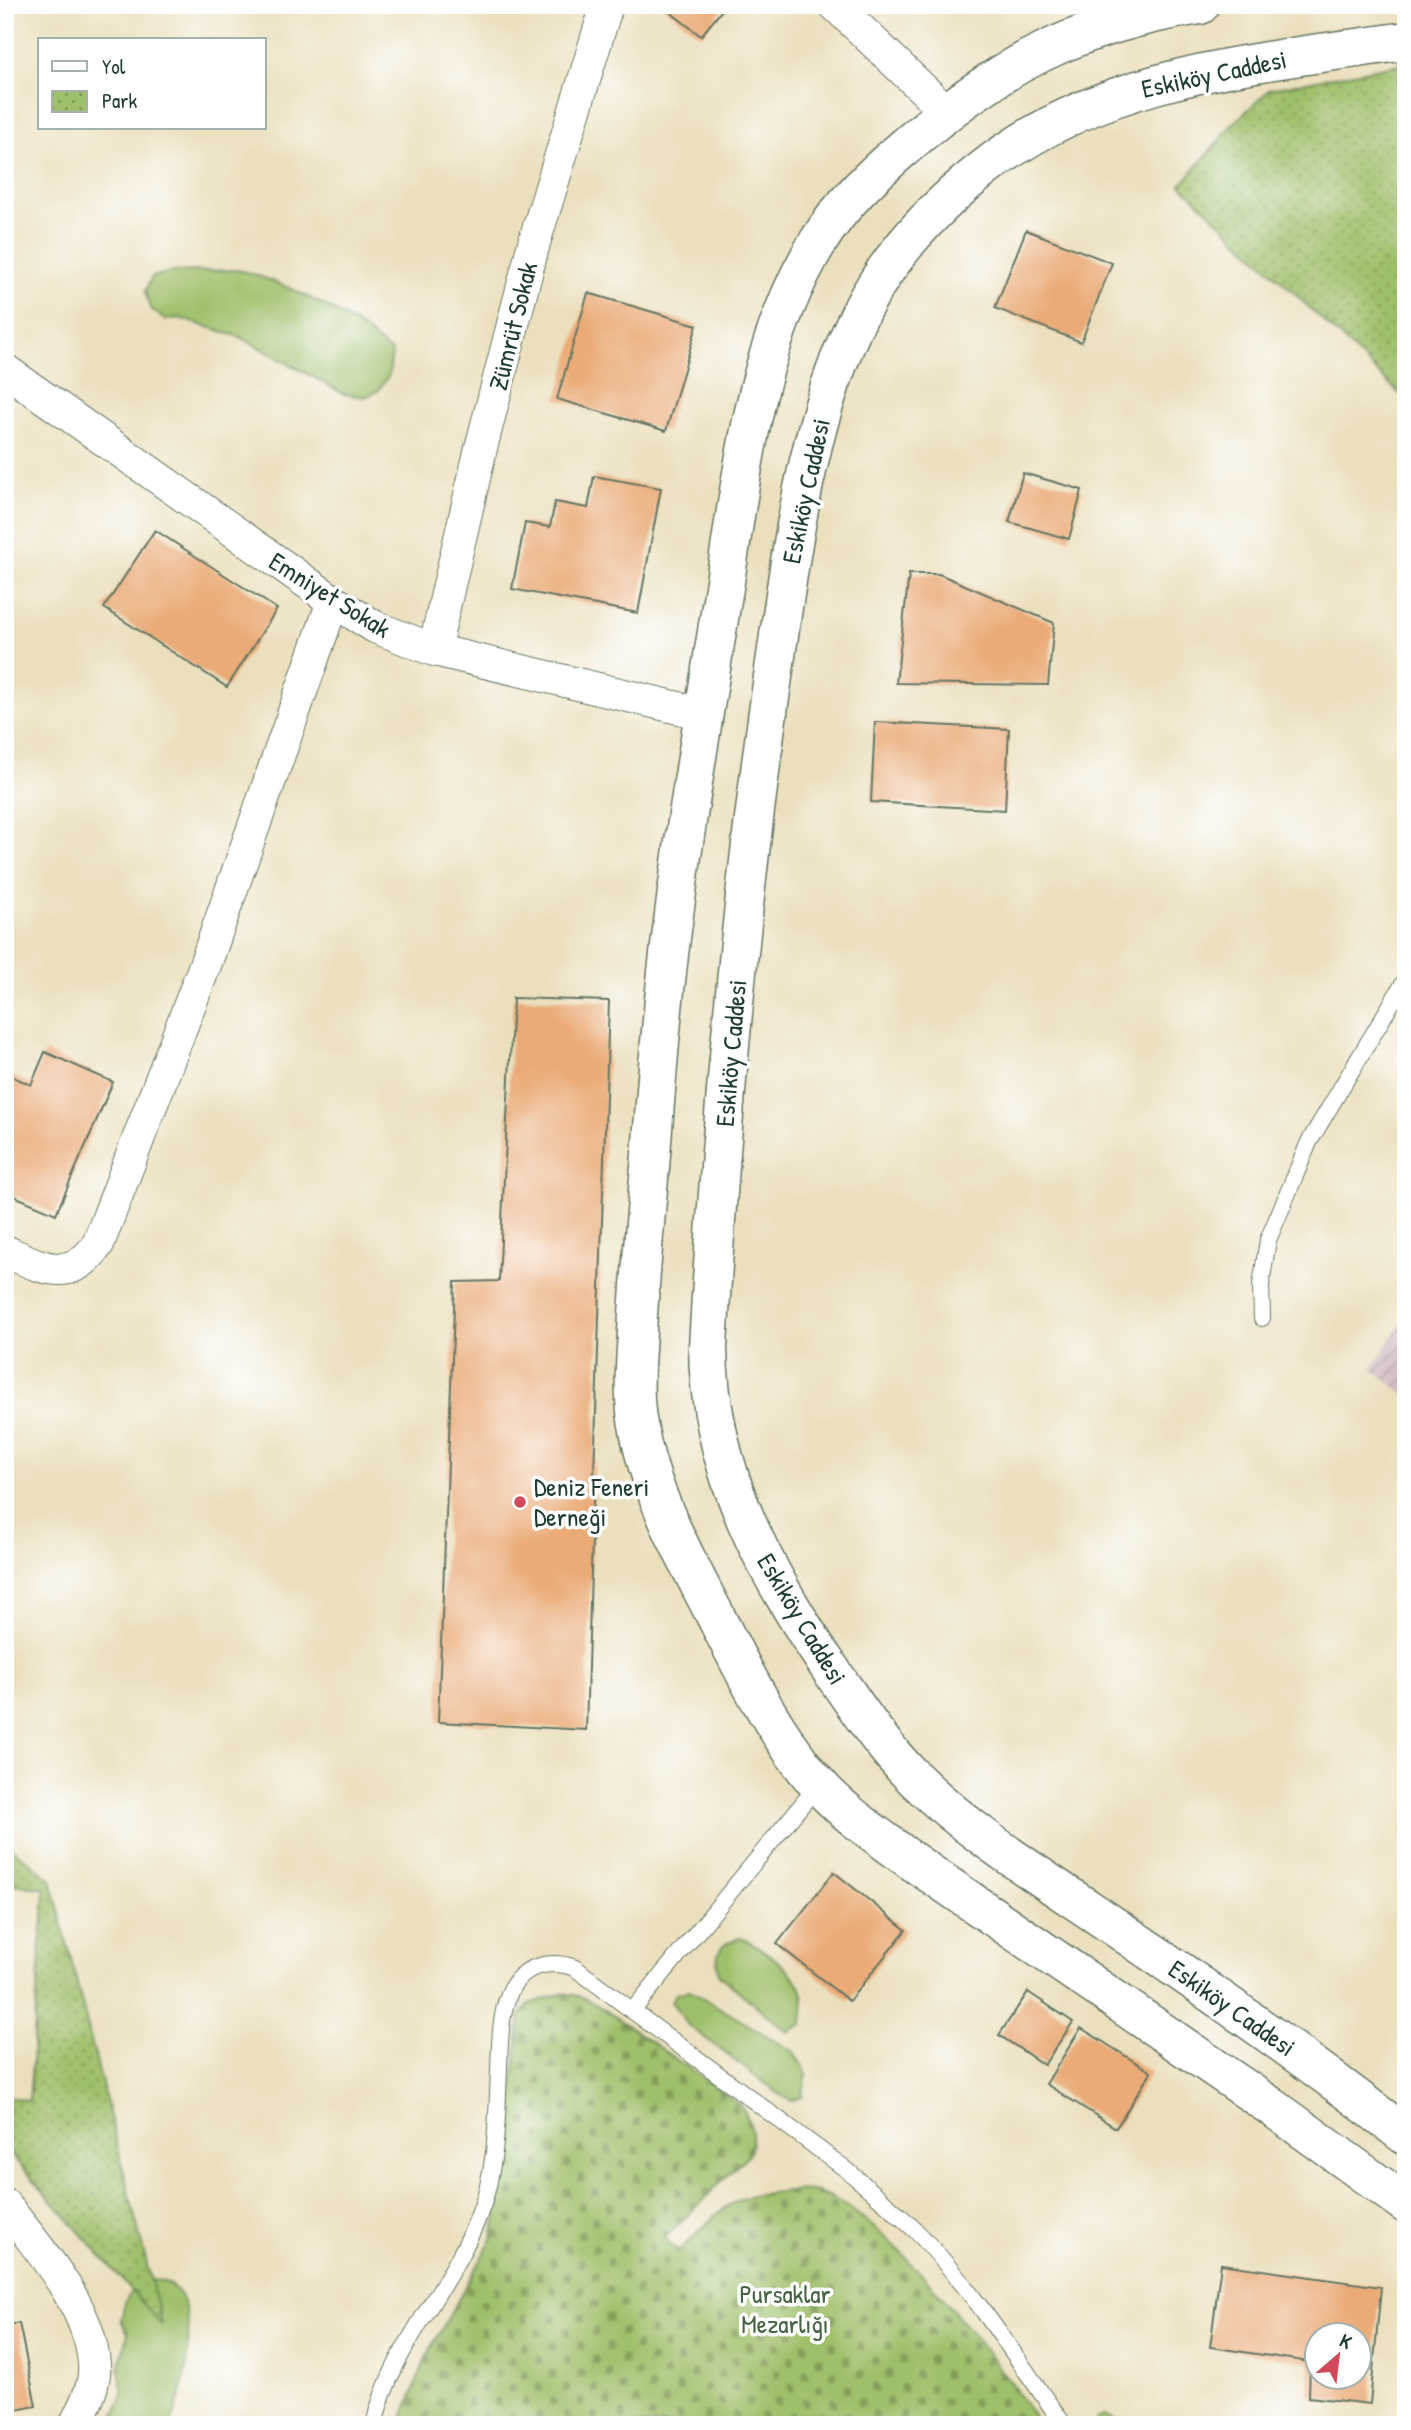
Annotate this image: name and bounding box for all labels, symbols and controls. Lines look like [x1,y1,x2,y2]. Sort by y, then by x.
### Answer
legend [38,38,266,130]
street label: Eskiköy Caddesi [1138,41,1290,106]
text: Yol [102,52,126,81]
text: Park [102,86,137,115]
street label: Zümrüt Sokak [480,258,545,394]
street label: Eskiköy Caddesi [773,415,838,567]
street label: Emniyet Sokak [263,543,398,646]
street label: Eskiköy Caddesi [707,978,754,1128]
place label: Deniz Feneri Derneği [534,1469,649,1534]
marker: Deniz Feneri Derneği [512,1494,528,1510]
street label: Eskiköy Caddesi [750,1547,855,1691]
street label: Eskiköy Caddesi [1162,1951,1303,2064]
park label: Pursaklar Mezarlığı [739,2276,831,2341]
north arrow [1302,2322,1372,2392]
text: K [1335,2327,1357,2355]

